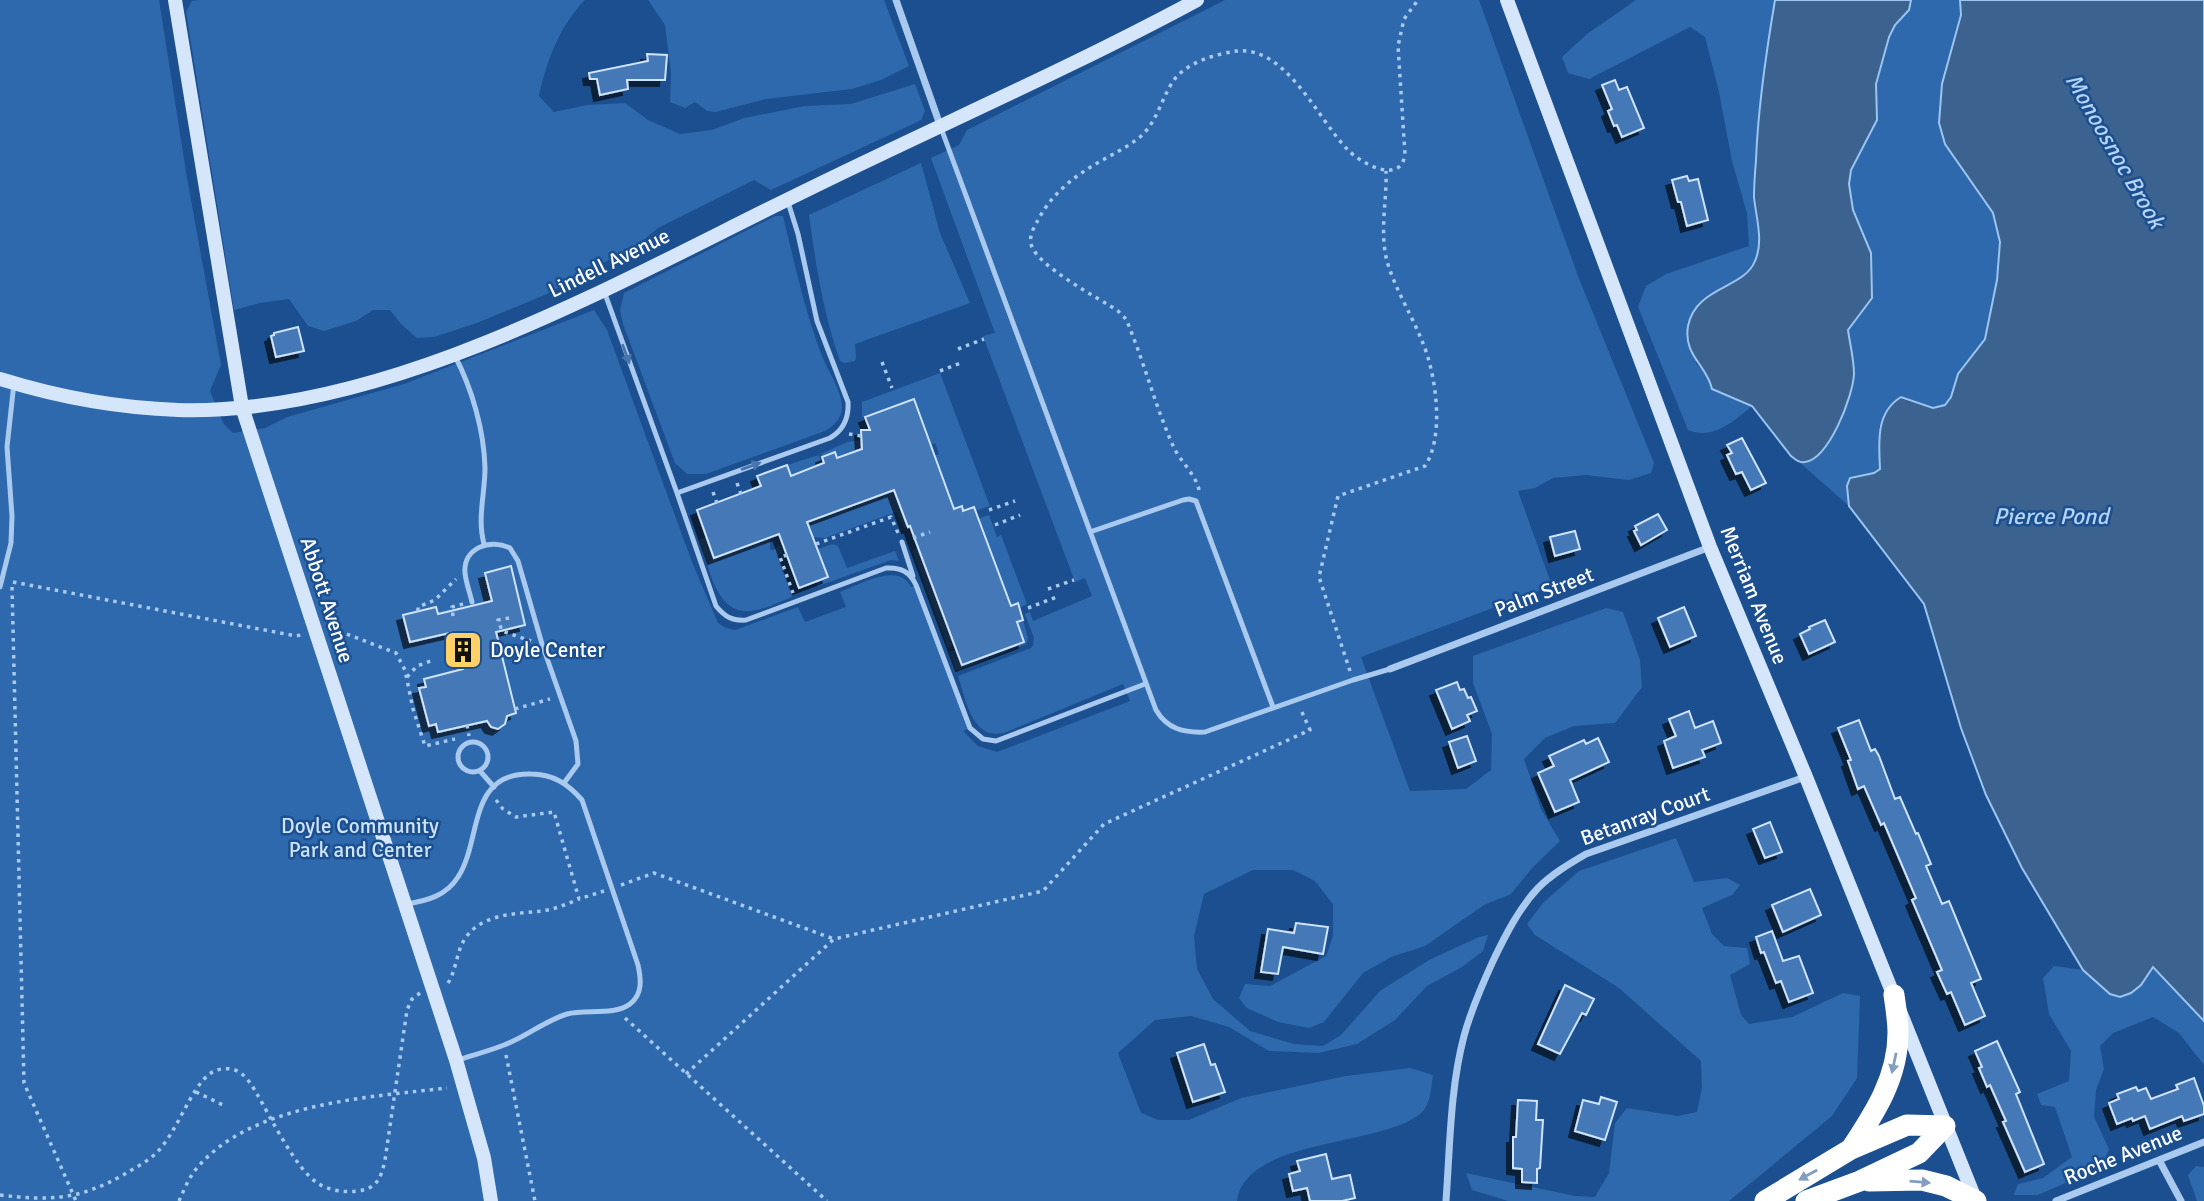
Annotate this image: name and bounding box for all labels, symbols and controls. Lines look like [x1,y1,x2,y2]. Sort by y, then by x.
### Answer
water label: Monoosnoc Brook [2059,68,2172,236]
street label: Lindell Avenue [544,222,674,304]
one-way arrow [621,343,632,364]
one-way arrow [741,460,762,471]
water label: Pierce Pond [1993,502,2111,531]
street label: Merriam Avenue [1714,522,1794,668]
street label: Abbott Avenue [294,534,360,666]
street label: Palm Street [1491,561,1597,623]
building icon: Doyle Center [442,629,484,671]
place label: Doyle Center [490,637,605,663]
street label: Betanray Court [1577,781,1713,851]
park label: Doyle Community Park and Center [281,813,439,863]
one-way arrow [1888,1052,1899,1074]
street label: Roche Avenue [2060,1119,2186,1191]
one-way arrow [1798,1169,1818,1181]
one-way arrow [1909,1176,1931,1187]

